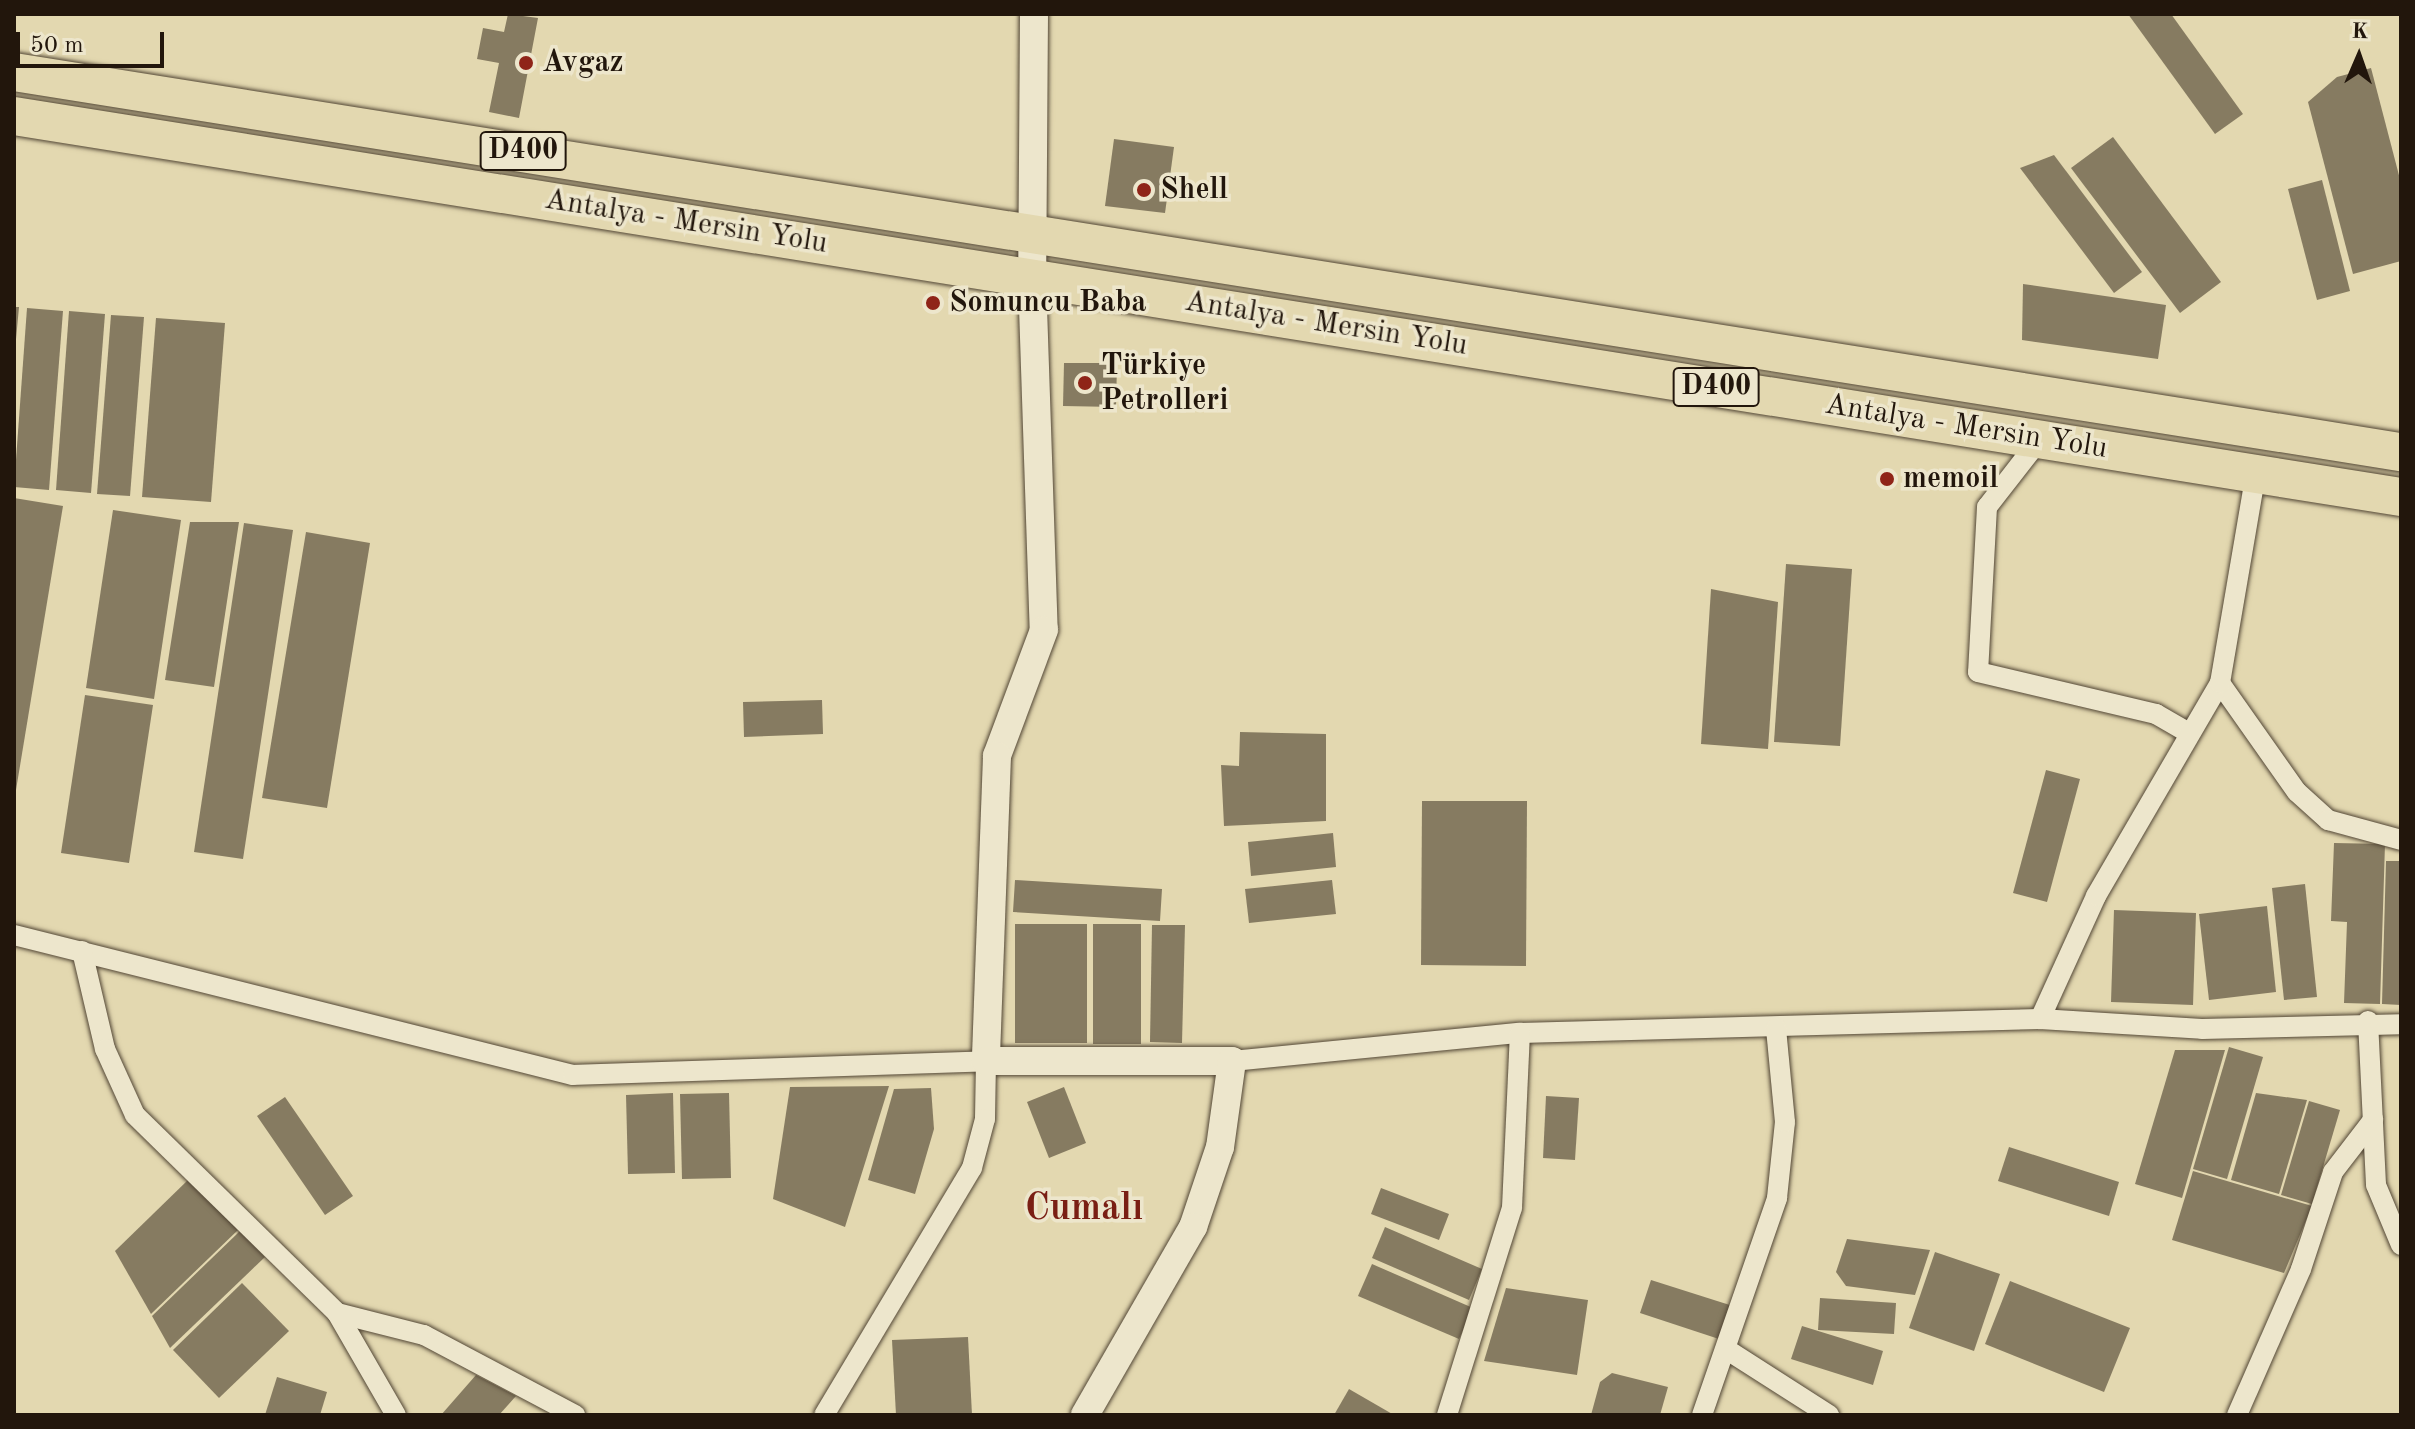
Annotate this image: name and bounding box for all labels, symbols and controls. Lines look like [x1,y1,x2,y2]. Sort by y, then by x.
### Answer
scale bar [20,16,168,66]
north arrow [2319,16,2399,96]
text: K [2351,21,2369,43]
text: 50 m [30,34,84,58]
place label: Avgaz [542,45,624,81]
marker: Avgaz [517,54,535,72]
road number: D400 [479,127,567,175]
place label: Shell [1160,172,1228,208]
marker: Shell [1135,181,1153,199]
street label: Antalya - Mersin Yolu [542,182,830,262]
street label: Antalya - Mersin Yolu [1182,284,1470,364]
place label: Somuncu Baba [949,285,1146,321]
marker: Somuncu Baba [924,294,942,312]
place label: Türkiye Petrolleri [1101,348,1228,418]
road number: D400 [1672,363,1760,411]
marker: Türkiye Petrolleri [1076,374,1094,392]
street label: Antalya - Mersin Yolu [1822,387,2110,467]
place label: memoil [1903,461,1998,497]
marker: memoil [1878,470,1896,488]
district label: Cumalı [1025,1187,1143,1233]

